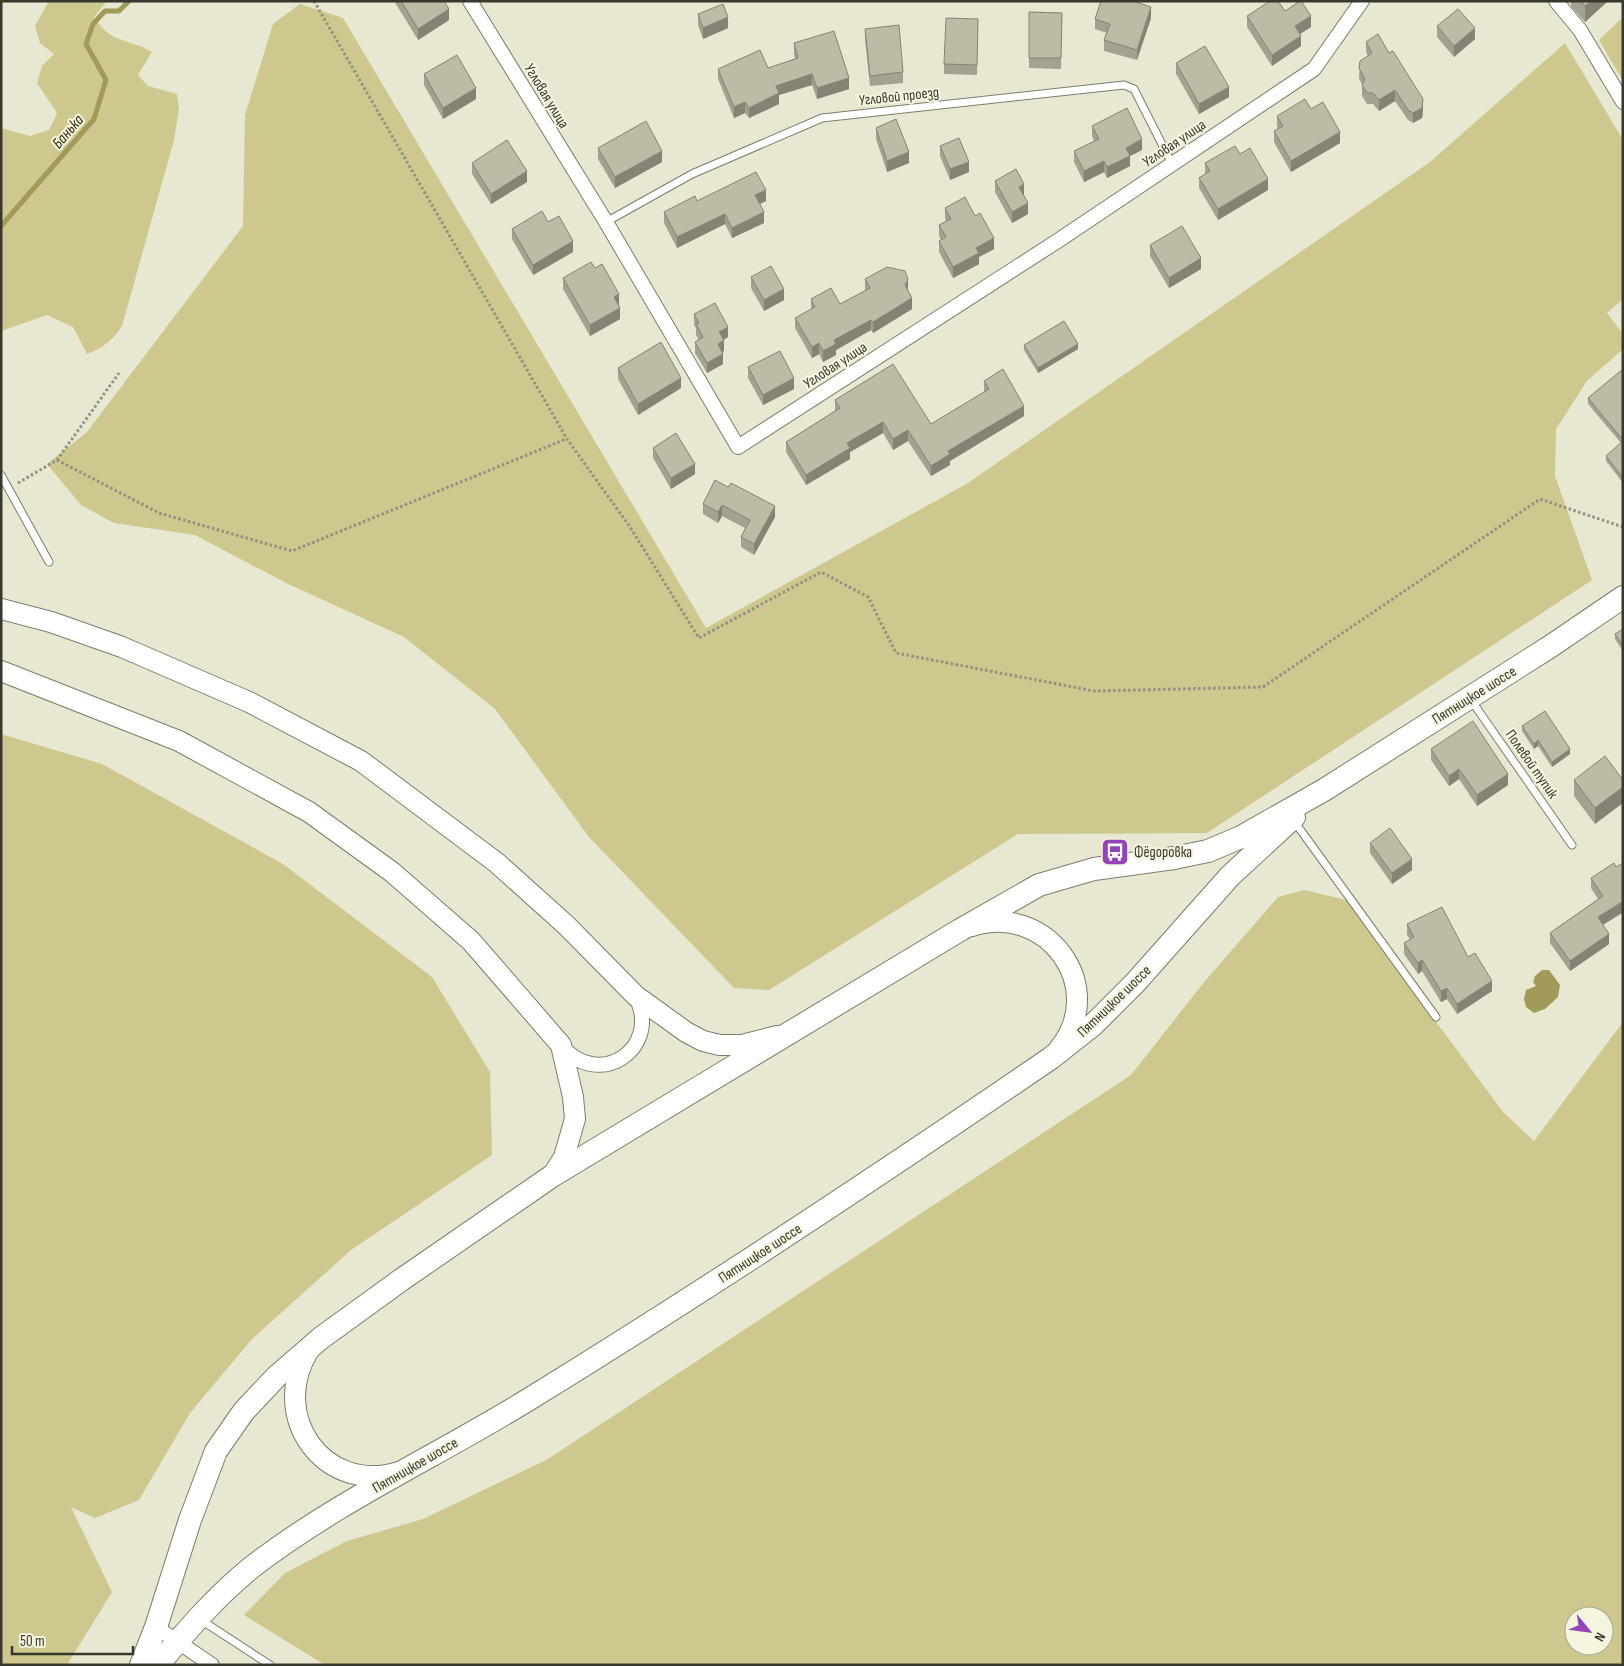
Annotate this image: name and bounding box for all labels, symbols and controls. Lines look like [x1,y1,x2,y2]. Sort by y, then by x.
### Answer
street label: Угловая улица [520,60,573,132]
street label: Угловой проезд [858,83,940,110]
water label: Банька [48,111,88,153]
street label: Угловая улица [1139,115,1210,172]
street label: Угловая улица [800,338,871,393]
street label: Пятницкое шоссе [1429,662,1520,729]
street label: Полевой тупик [1501,726,1563,803]
bus stop icon: Фёдоровка [1100,837,1130,867]
place label: Фёдоровка [1134,843,1192,862]
street label: Пятницкое шоссе [1073,961,1155,1041]
street label: Пятницкое шоссе [715,1219,806,1287]
street label: Пятницкое шоссе [369,1433,461,1498]
north arrow [1564,1606,1614,1656]
scale bar [12,1624,134,1656]
text: N [1591,1630,1609,1644]
text: 50 m [20,1632,45,1651]

